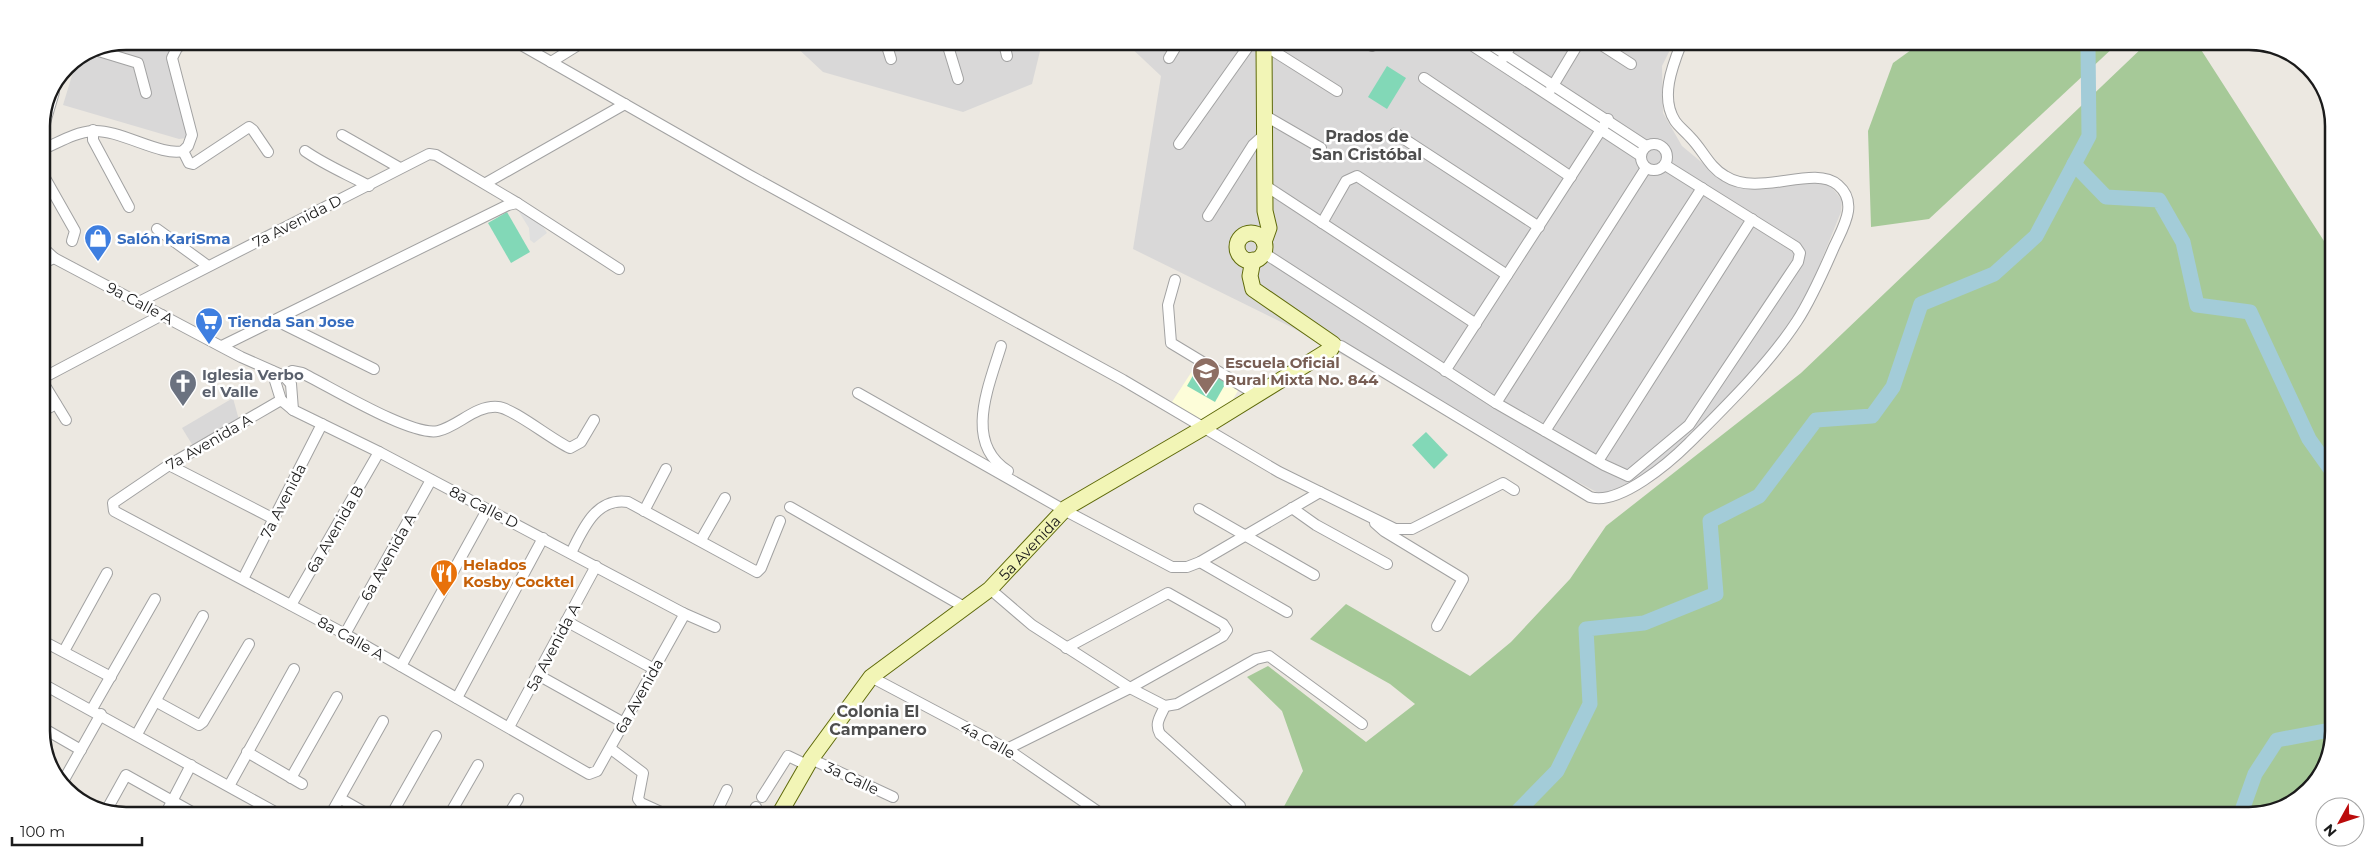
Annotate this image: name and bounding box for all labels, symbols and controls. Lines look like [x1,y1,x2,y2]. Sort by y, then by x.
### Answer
district label: Prados de San Cristóbal [1312,127,1422,164]
street label: 7a Avenida D [249,190,345,252]
shop icon: Salón KariSma [83,223,113,262]
place label: Salón KariSma [117,229,230,248]
street label: 9a Calle A [103,277,177,329]
supermarket icon: Tienda San Jose [194,306,224,345]
place label: Tienda San Jose [228,312,354,331]
place label: Escuela Oficial Rural Mixta No. 844 [1225,353,1379,389]
school or university icon: Escuela Oficial Rural Mixta No. 844 [1191,356,1221,395]
place label: Iglesia Verbo el Valle [202,365,304,401]
church icon: Iglesia Verbo el Valle [168,368,198,407]
street label: 7a Avenida A [163,410,256,474]
street label: 7a Avenida [256,460,310,542]
street label: 8a Calle D [446,481,522,533]
street label: 6a Avenida B [302,482,368,576]
street label: 6a Avenida A [356,510,420,604]
street label: 5a Avenida [994,511,1064,584]
place label: Helados Kosby Cocktel [463,555,574,591]
restaurant icon: Helados Kosby Cocktel [429,558,459,597]
street label: 5a Avenida A [522,600,584,694]
street label: 8a Calle A [314,612,388,664]
street label: 6a Avenida [611,655,667,737]
district label: Colonia El Campanero [829,702,927,739]
street label: 4a Calle [957,717,1019,763]
street label: 3a Calle [822,757,882,799]
north arrow [2315,797,2365,847]
scale bar [12,814,142,846]
text: N [2320,820,2341,840]
text: 100 m [20,822,65,841]

